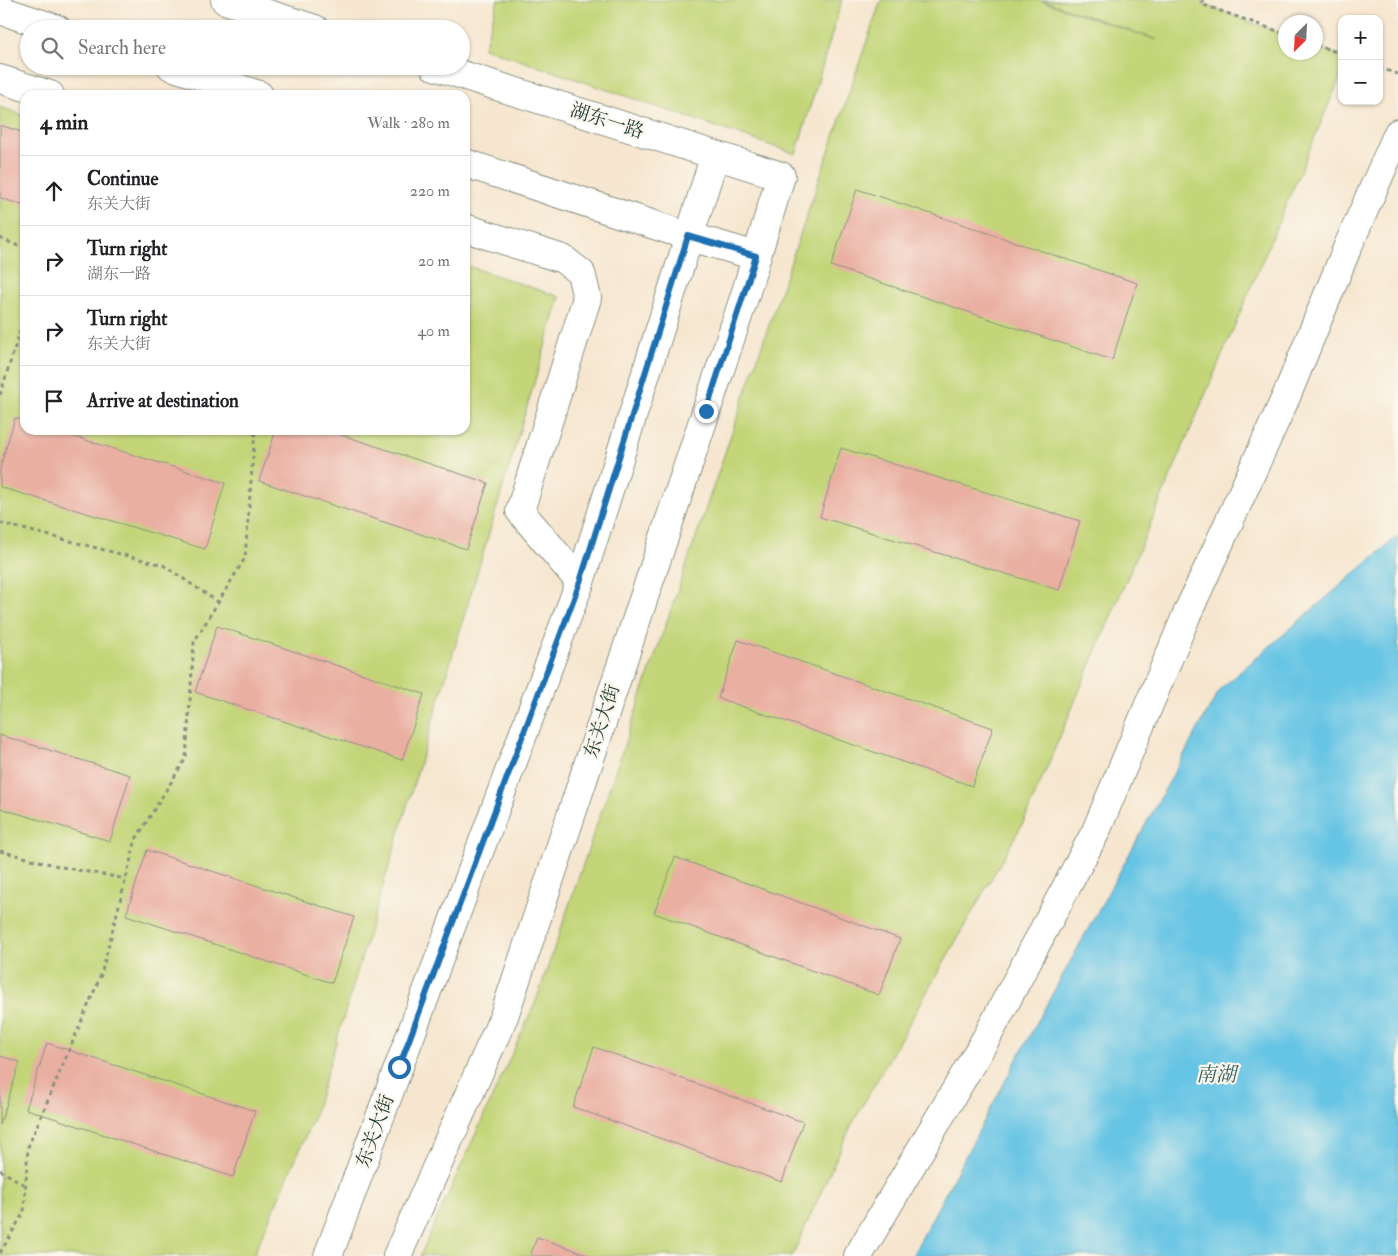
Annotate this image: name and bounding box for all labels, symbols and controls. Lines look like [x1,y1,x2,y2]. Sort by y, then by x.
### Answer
north arrow [1278,15,1323,60]
map controls [1338,15,1383,105]
button: + [1338,15,1383,60]
search box [20,20,470,75]
icon: search [38,34,66,62]
text: Search here [78,36,166,60]
button: − [1338,60,1383,105]
street label: 湖东一路 [567,98,647,144]
text: 4 min [40,109,88,136]
text: Walk · 280 m [367,113,450,133]
text: Continue [87,167,158,191]
icon: ahead [40,177,68,205]
text: 220 m [410,181,450,201]
text: 东关大街 [87,194,151,214]
text: Turn right [87,237,167,261]
icon: right [40,247,68,275]
text: 20 m [418,251,450,271]
text: 湖东一路 [87,264,151,284]
text: Turn right [87,307,167,331]
icon: right [40,317,68,345]
text: 40 m [417,321,450,341]
text: 东关大街 [87,334,151,354]
icon: arrive [40,387,68,415]
text: Arrive at destination [87,389,239,413]
route end [695,400,718,423]
street label: 东关大街 [579,681,625,761]
route start [388,1056,411,1079]
water label: 南湖 [1196,1062,1239,1087]
street label: 东关大街 [351,1091,399,1171]

